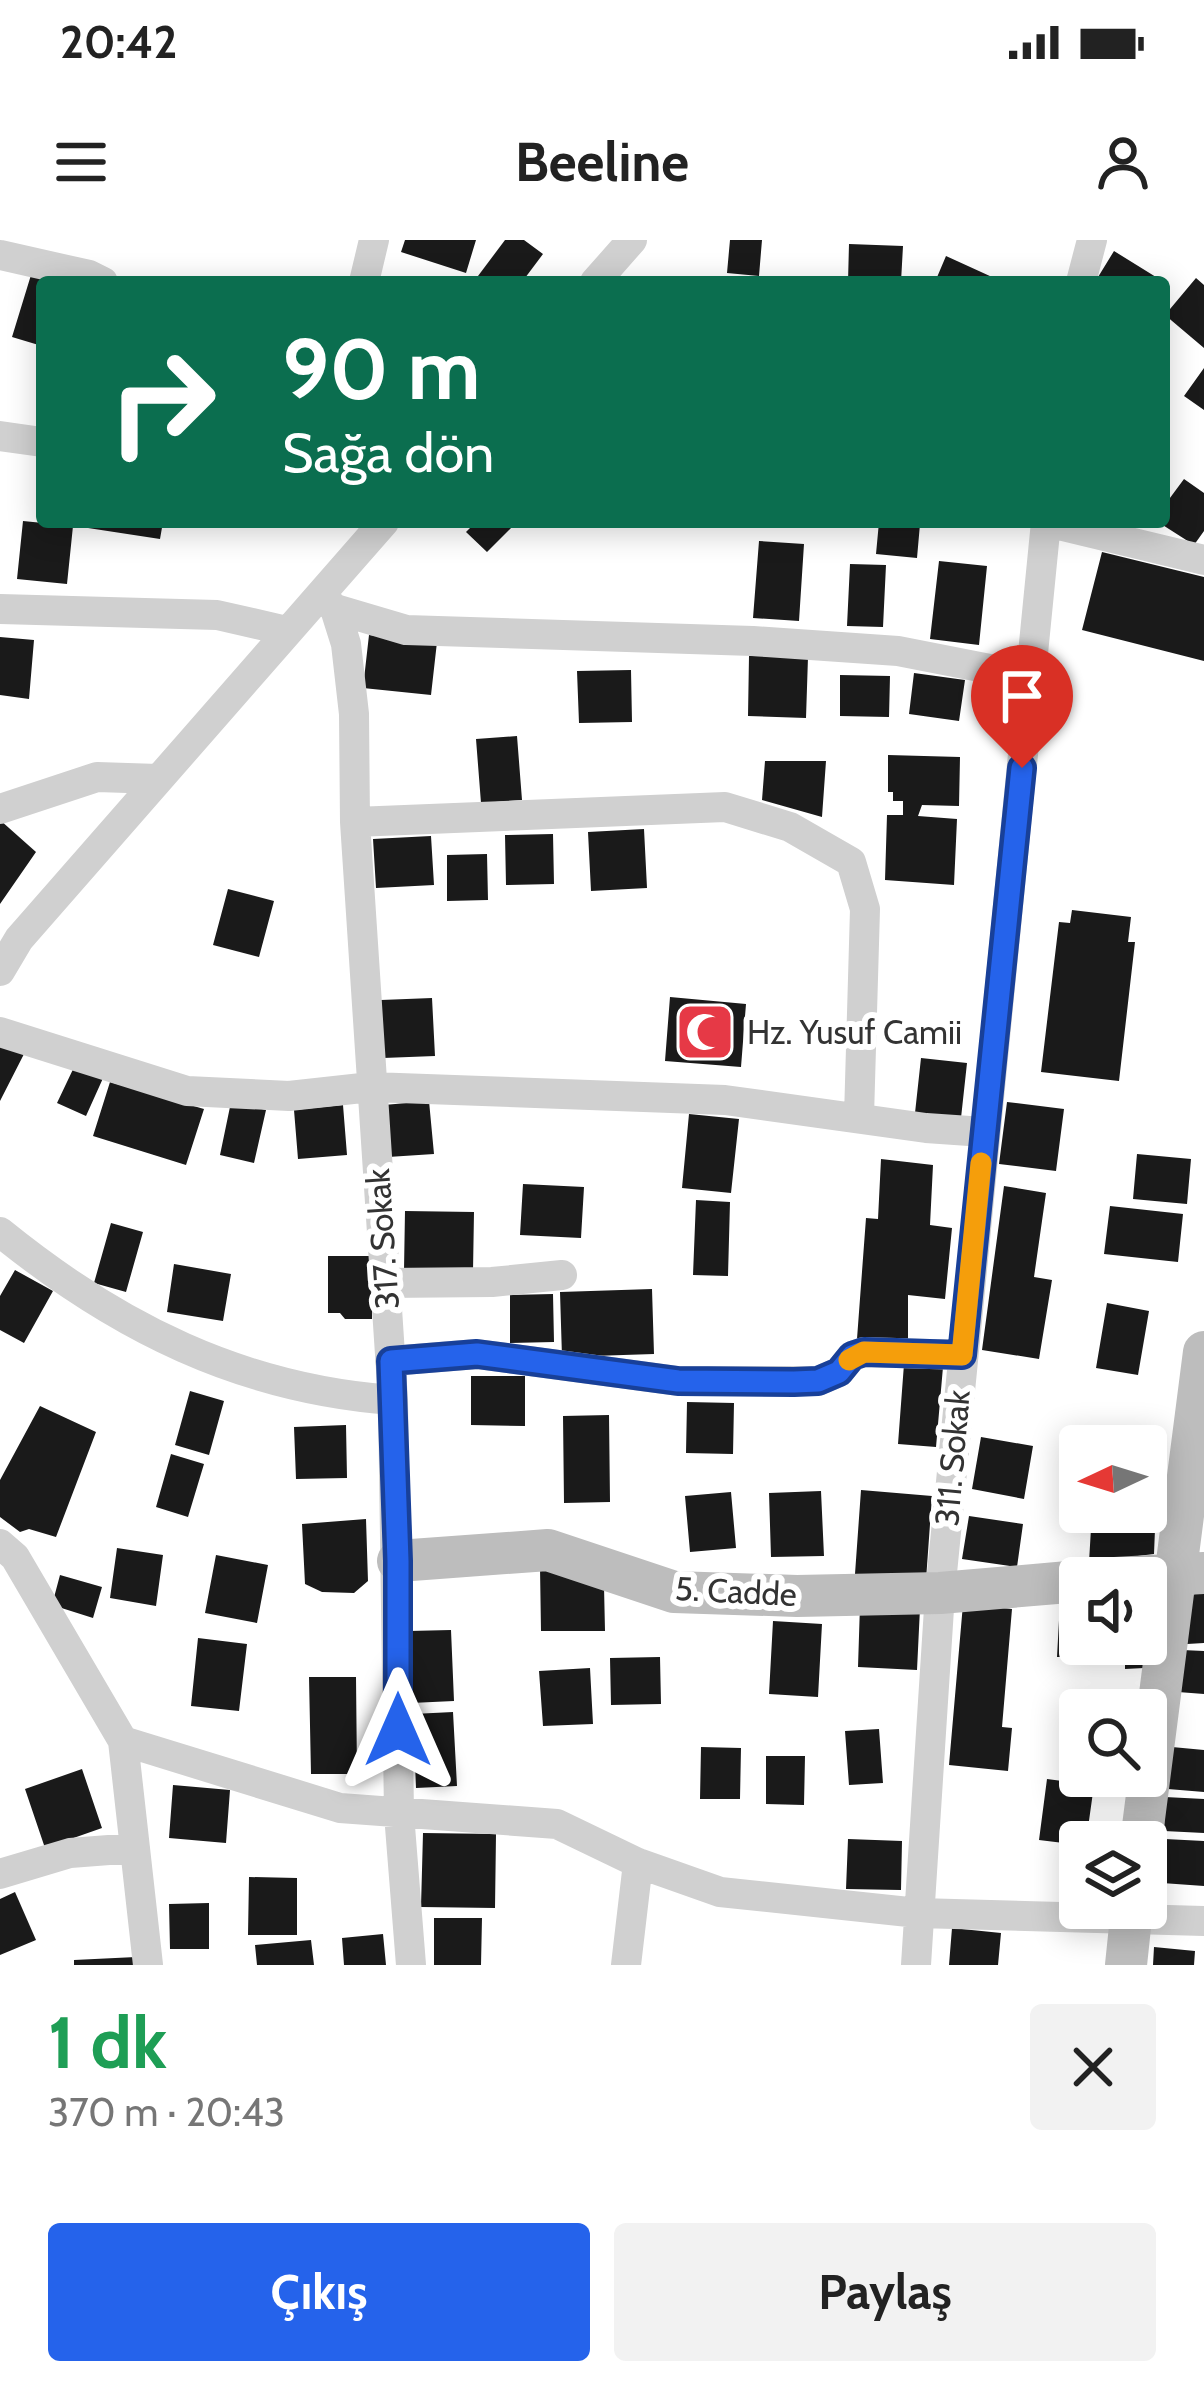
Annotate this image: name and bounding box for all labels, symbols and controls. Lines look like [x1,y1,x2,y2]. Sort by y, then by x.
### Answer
text: 20:42 [60,15,177,69]
icon: menu [48,129,114,195]
text: Beeline [515,129,689,195]
icon: person [1090,129,1156,195]
text: 90 m [282,318,480,420]
icon: right [84,324,240,480]
text: Sağa dön [282,420,494,486]
pin [971,645,1073,768]
icon: arrive [989,663,1055,729]
mosque icon: Hz. Yusuf Camii [674,1001,736,1063]
place label: Hz. Yusuf Camii [747,1012,962,1052]
street label: 317. Sokak [357,1167,407,1311]
street label: 311. Sokak [926,1388,978,1528]
north arrow [1059,1425,1167,1533]
map controls [1059,1425,1167,1929]
button: sound [1059,1557,1167,1665]
street label: 5. Cadde [674,1568,798,1614]
position arrow [335,1667,461,1793]
button: search [1059,1689,1167,1797]
button: layers [1059,1821,1167,1929]
text: 1 dk [48,1999,167,2086]
button: close [1030,2004,1156,2130]
text: 370 m · 20:43 [48,2088,285,2136]
button: Çıkış [48,2223,590,2361]
button: Paylaş [614,2223,1156,2361]

